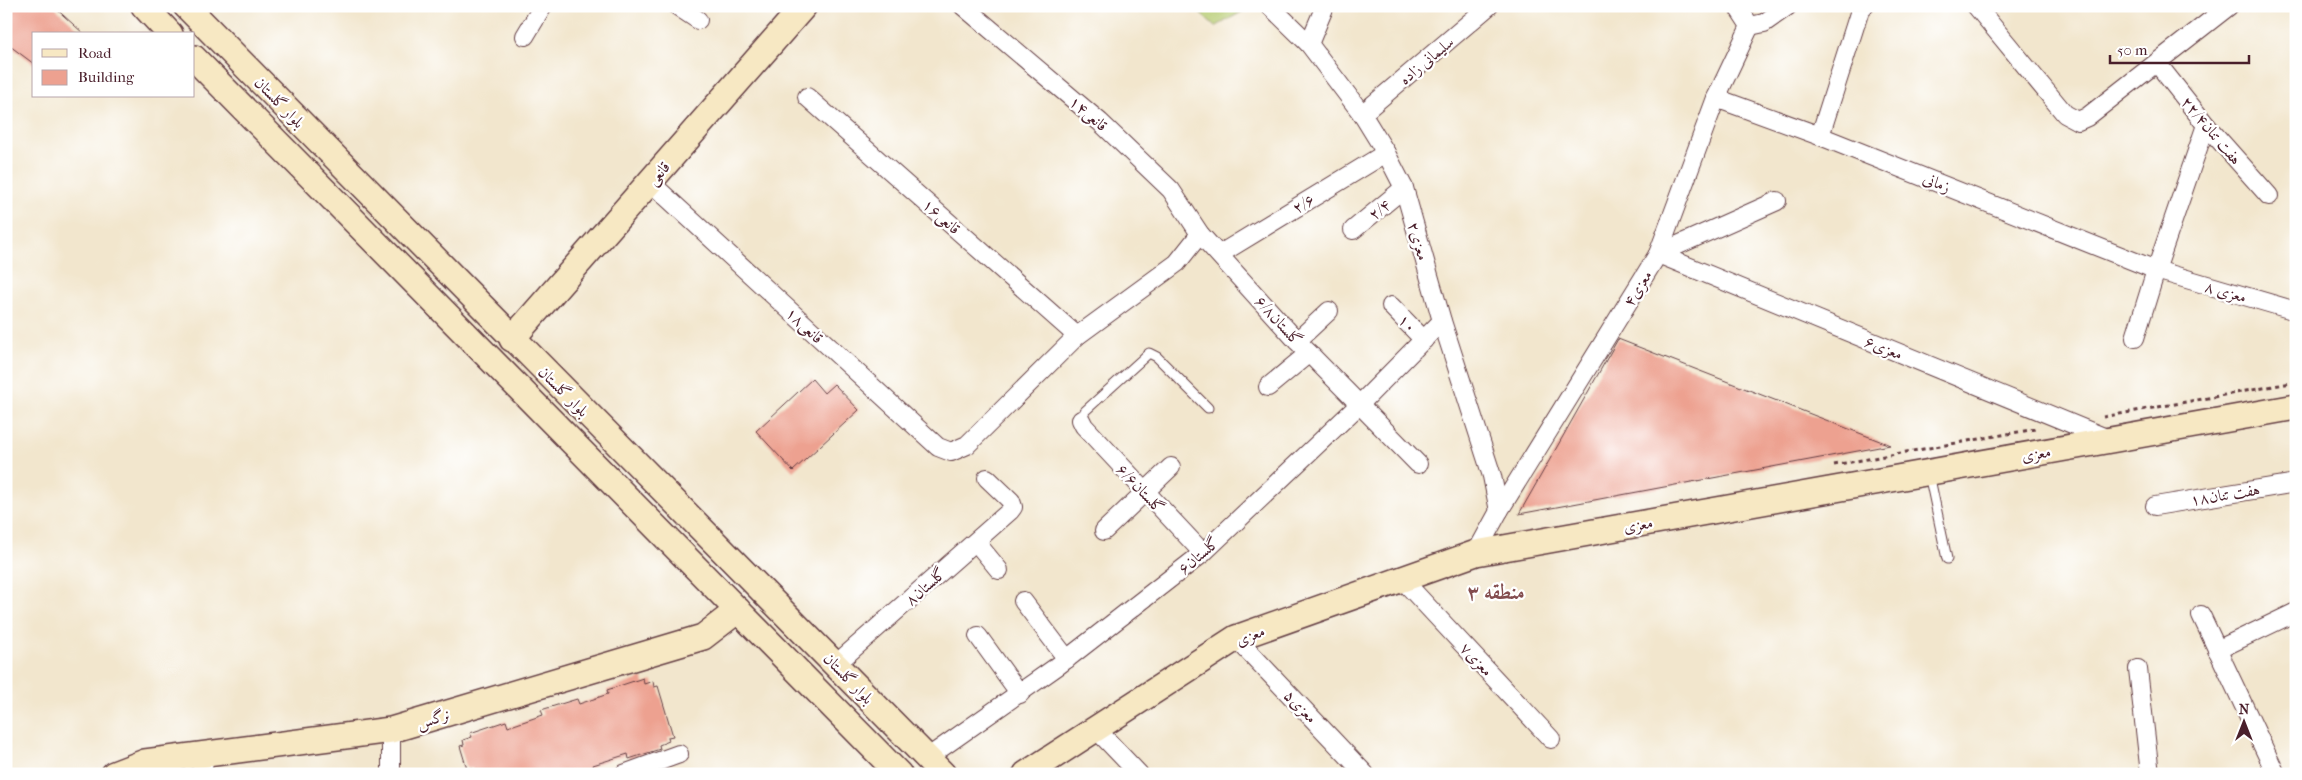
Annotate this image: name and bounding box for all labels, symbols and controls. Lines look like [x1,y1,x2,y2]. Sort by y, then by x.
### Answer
legend [32,32,195,98]
street label: سلیمانی زاده [1395,32,1457,89]
scale bar [2110,32,2248,64]
text: 50 m [2117,41,2148,59]
text: Road [78,44,112,62]
text: Building [78,68,135,86]
street label: بلوار گلستان [251,73,309,132]
street label: ۱۴قانعی [1064,92,1112,137]
street label: ۲۲/۴هفت تنان [2178,92,2246,168]
street label: قانعی [643,157,675,191]
street label: زمانی [1920,168,1953,197]
street label: ۲/۶ [1289,189,1318,217]
street label: ۱۶قانعی [918,195,964,240]
street label: ۲/۴ [1365,195,1394,224]
street label: ۲معزی [1403,220,1433,263]
street label: ۴معزی [1619,267,1657,310]
street label: معزی ۸ [2202,276,2249,307]
street label: ۶/۸گلستان [1251,291,1306,349]
street label: ۱۸قانعی [781,303,827,349]
street label: ۱۰ [1394,310,1421,337]
street label: ۶معزی [1862,331,1906,365]
street label: بلوار گلستان [534,362,593,421]
street label: معزی [2020,442,2053,466]
street label: ۶/۶گلستان [1113,460,1168,517]
street label: هفت تنان۱۸ [2189,480,2261,509]
street label: معزی [1622,513,1655,537]
street label: گلستان۶ [1174,533,1223,578]
street label: گلستان۸ [901,564,950,609]
district label: منطقه ۳ [1467,580,1525,604]
street label: معزی [1233,621,1268,651]
street label: ۷معزی [1456,639,1497,681]
street label: بلوار گلستان [820,649,878,708]
street label: ۵معزی [1279,686,1321,728]
north arrow [2220,698,2270,748]
text: N [2239,701,2250,718]
street label: نرگس [414,704,453,734]

